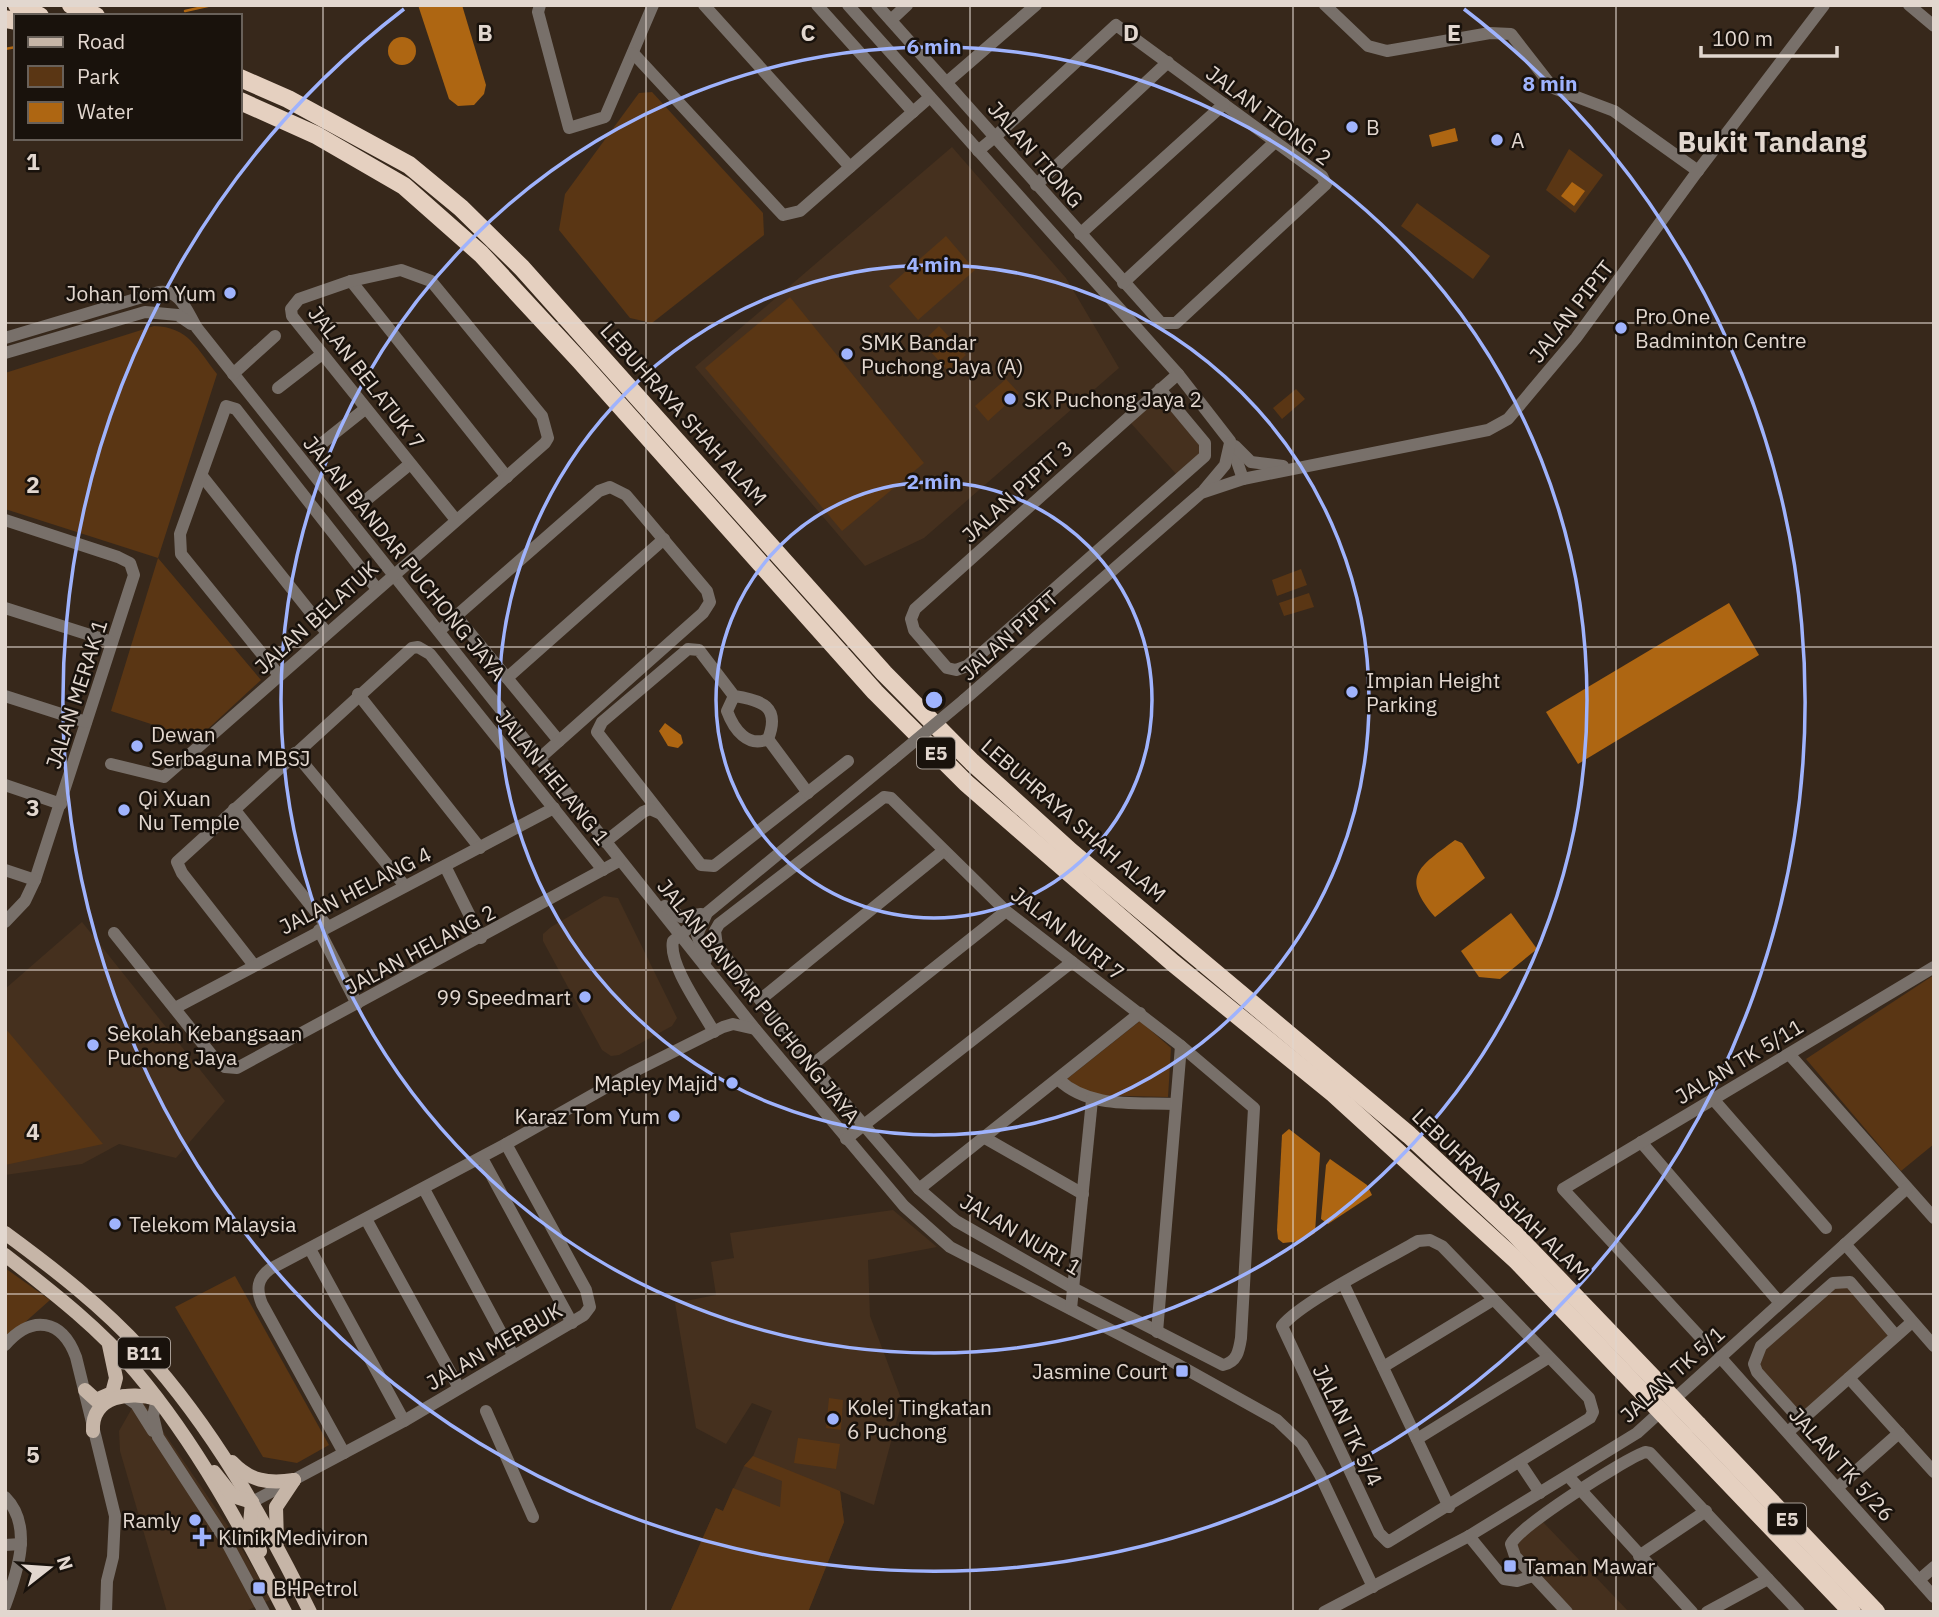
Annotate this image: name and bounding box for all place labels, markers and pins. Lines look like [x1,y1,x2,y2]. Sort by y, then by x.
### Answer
place label: B [1366,113,1380,141]
marker: B [1344,119,1360,135]
place label: A [1511,126,1524,154]
marker: A [1489,132,1505,148]
place label: Johan Tom Yum [66,279,216,307]
marker: Johan Tom Yum [222,285,238,301]
place label: Pro One Badminton Centre [1635,302,1807,354]
marker: Pro One Badminton Centre [1613,320,1629,336]
place label: SMK Bandar Puchong Jaya (A) [861,328,1024,380]
marker: SMK Bandar Puchong Jaya (A) [839,346,855,362]
place label: SK Puchong Jaya 2 [1024,385,1202,413]
marker: SK Puchong Jaya 2 [1002,391,1018,407]
place label: Impian Height Parking [1366,666,1500,718]
marker: Impian Height Parking [1344,684,1360,700]
centre of rings [922,688,946,712]
place label: Dewan Serbaguna MBSJ [151,720,311,772]
marker: Dewan Serbaguna MBSJ [129,738,145,754]
place label: Qi Xuan Nu Temple [138,784,240,836]
marker: Qi Xuan Nu Temple [116,802,132,818]
place label: 99 Speedmart [437,983,571,1011]
marker: 99 Speedmart [577,989,593,1005]
place label: Sekolah Kebangsaan Puchong Jaya [107,1019,302,1071]
marker: Sekolah Kebangsaan Puchong Jaya [85,1037,101,1053]
place label: Mapley Majid [594,1069,718,1097]
marker: Mapley Majid [724,1075,740,1091]
place label: Karaz Tom Yum [514,1102,660,1130]
marker: Karaz Tom Yum [666,1108,682,1124]
place label: Telekom Malaysia [129,1210,296,1238]
marker: Telekom Malaysia [107,1216,123,1232]
place label: Jasmine Court [1032,1357,1168,1385]
marker: Jasmine Court [1174,1363,1190,1379]
place label: Kolej Tingkatan 6 Puchong [847,1393,992,1445]
marker: Kolej Tingkatan 6 Puchong [825,1411,841,1427]
place label: Ramly [122,1506,182,1534]
marker: Ramly [187,1512,203,1528]
place label: Klinik Mediviron [218,1523,368,1551]
marker: Klinik Mediviron [192,1527,212,1547]
place label: Taman Mawar [1524,1552,1656,1580]
marker: Taman Mawar [1502,1558,1518,1574]
place label: BHPetrol [273,1574,358,1602]
marker: BHPetrol [251,1580,267,1596]

